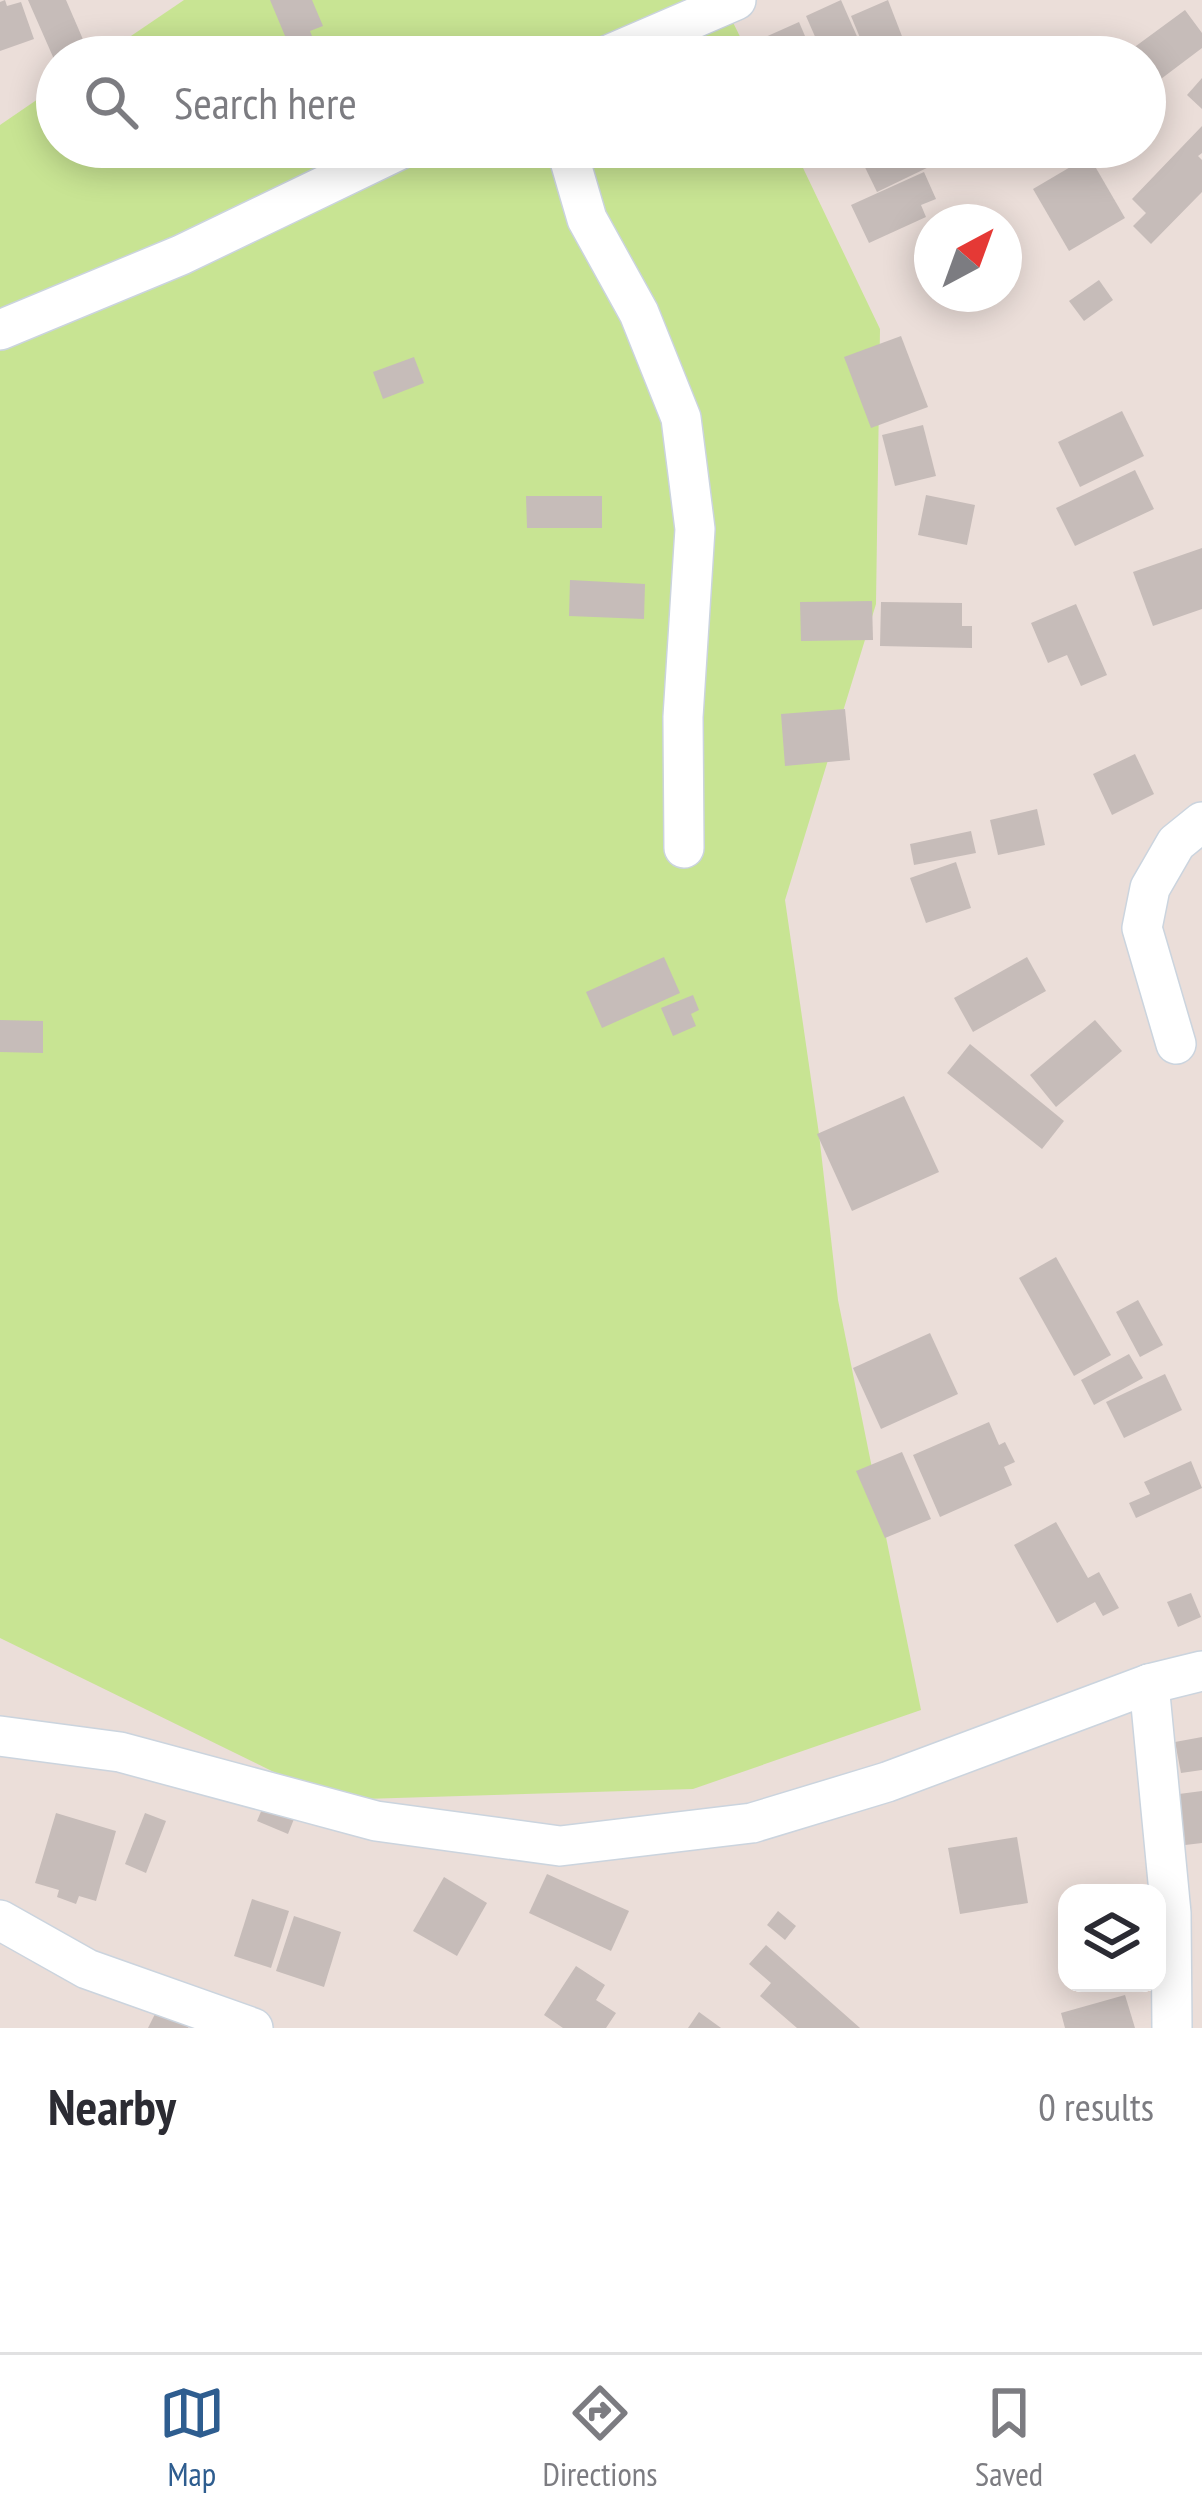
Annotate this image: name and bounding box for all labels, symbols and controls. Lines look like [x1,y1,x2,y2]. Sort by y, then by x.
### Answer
search box [36,36,1166,168]
icon: search [78,69,144,135]
text: Search here [174,73,357,131]
north arrow [914,204,1022,312]
map controls [1058,1884,1166,1992]
button: layers [1058,1884,1166,1992]
text: Nearby [48,2073,176,2139]
text: 0 results [1038,2081,1154,2132]
tab: Map [159,2380,225,2495]
tab: Directions [543,2380,657,2495]
tab: Saved [975,2380,1043,2495]

